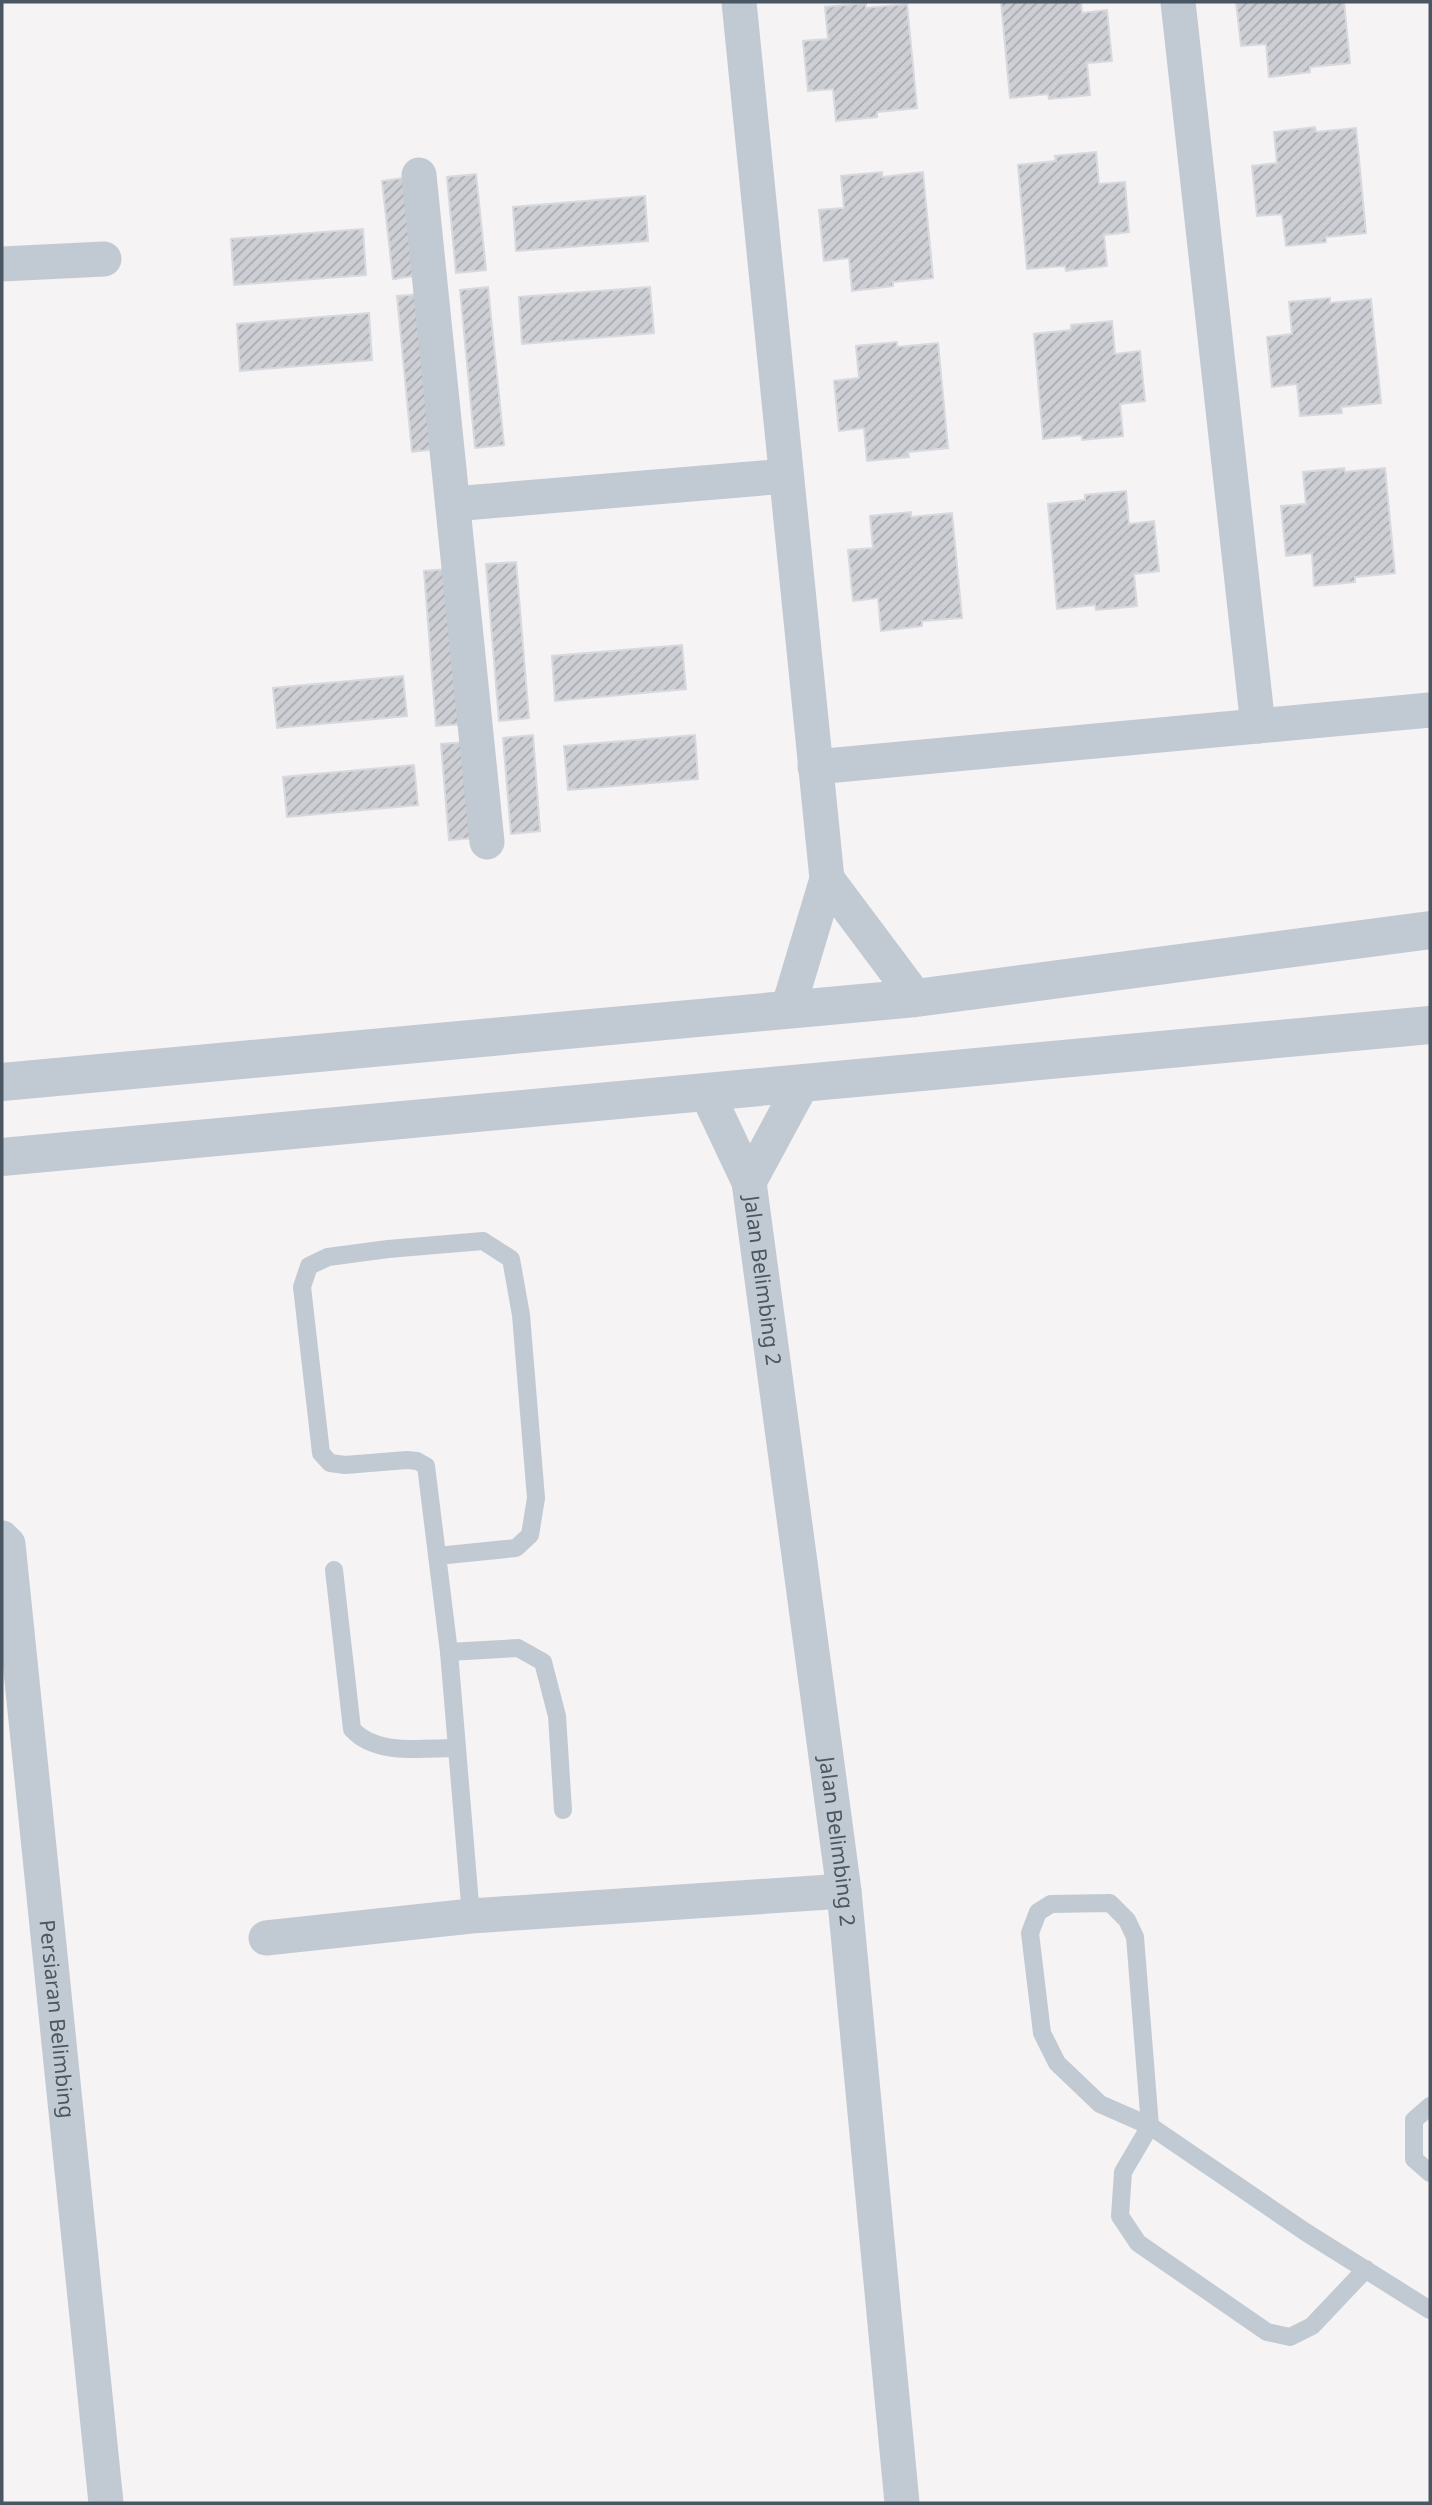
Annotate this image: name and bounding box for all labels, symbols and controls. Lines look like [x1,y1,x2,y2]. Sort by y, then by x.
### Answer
street label: Jalan Belimbing 2 [738,1192,788,1367]
street label: Jalan Belimbing 2 [813,1753,862,1928]
street label: Persiaran Belimbing [33,1918,82,2119]

